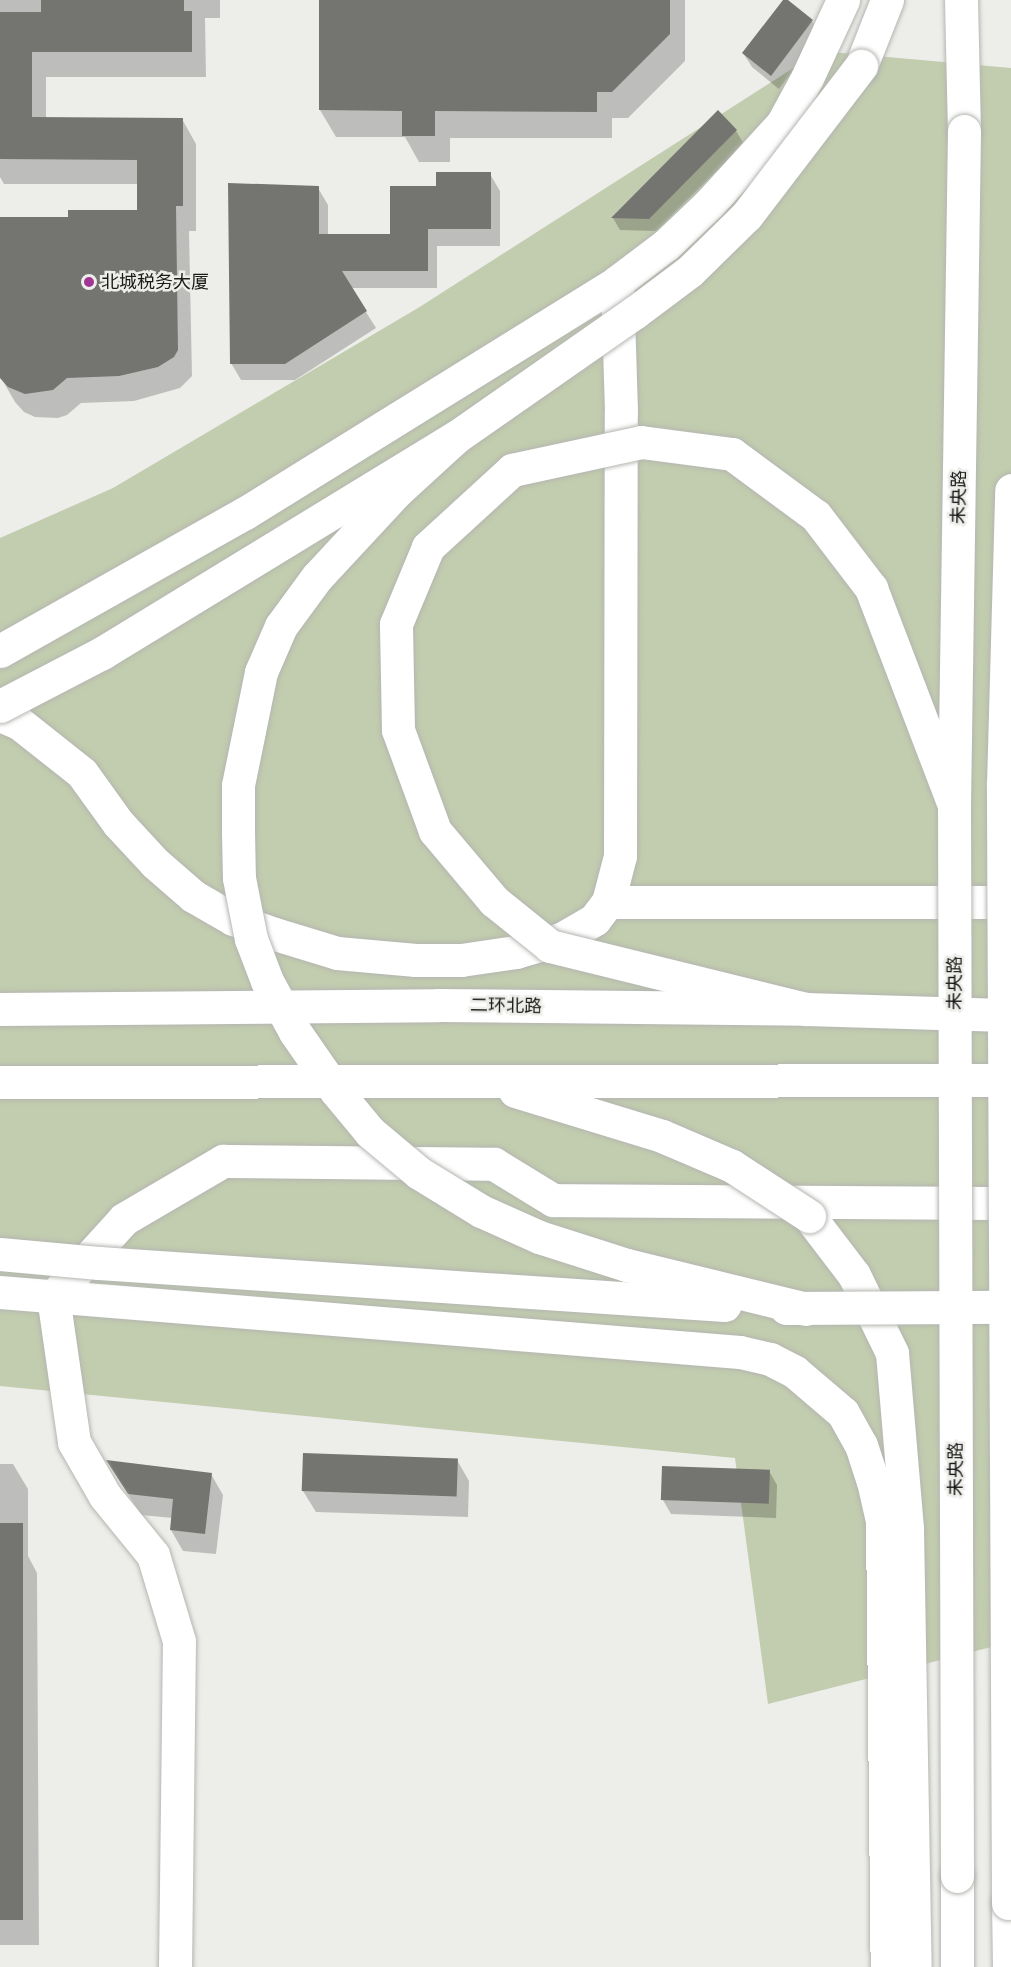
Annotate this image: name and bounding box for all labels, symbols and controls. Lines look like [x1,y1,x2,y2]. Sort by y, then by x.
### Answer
place label: 北城税务大厦 [101,271,209,293]
marker: 北城税务大厦 [82,275,96,289]
street label: 未央路 [948,470,970,524]
street label: 未央路 [944,956,966,1010]
street label: 二环北路 [470,995,542,1017]
street label: 未央路 [945,1442,967,1496]

